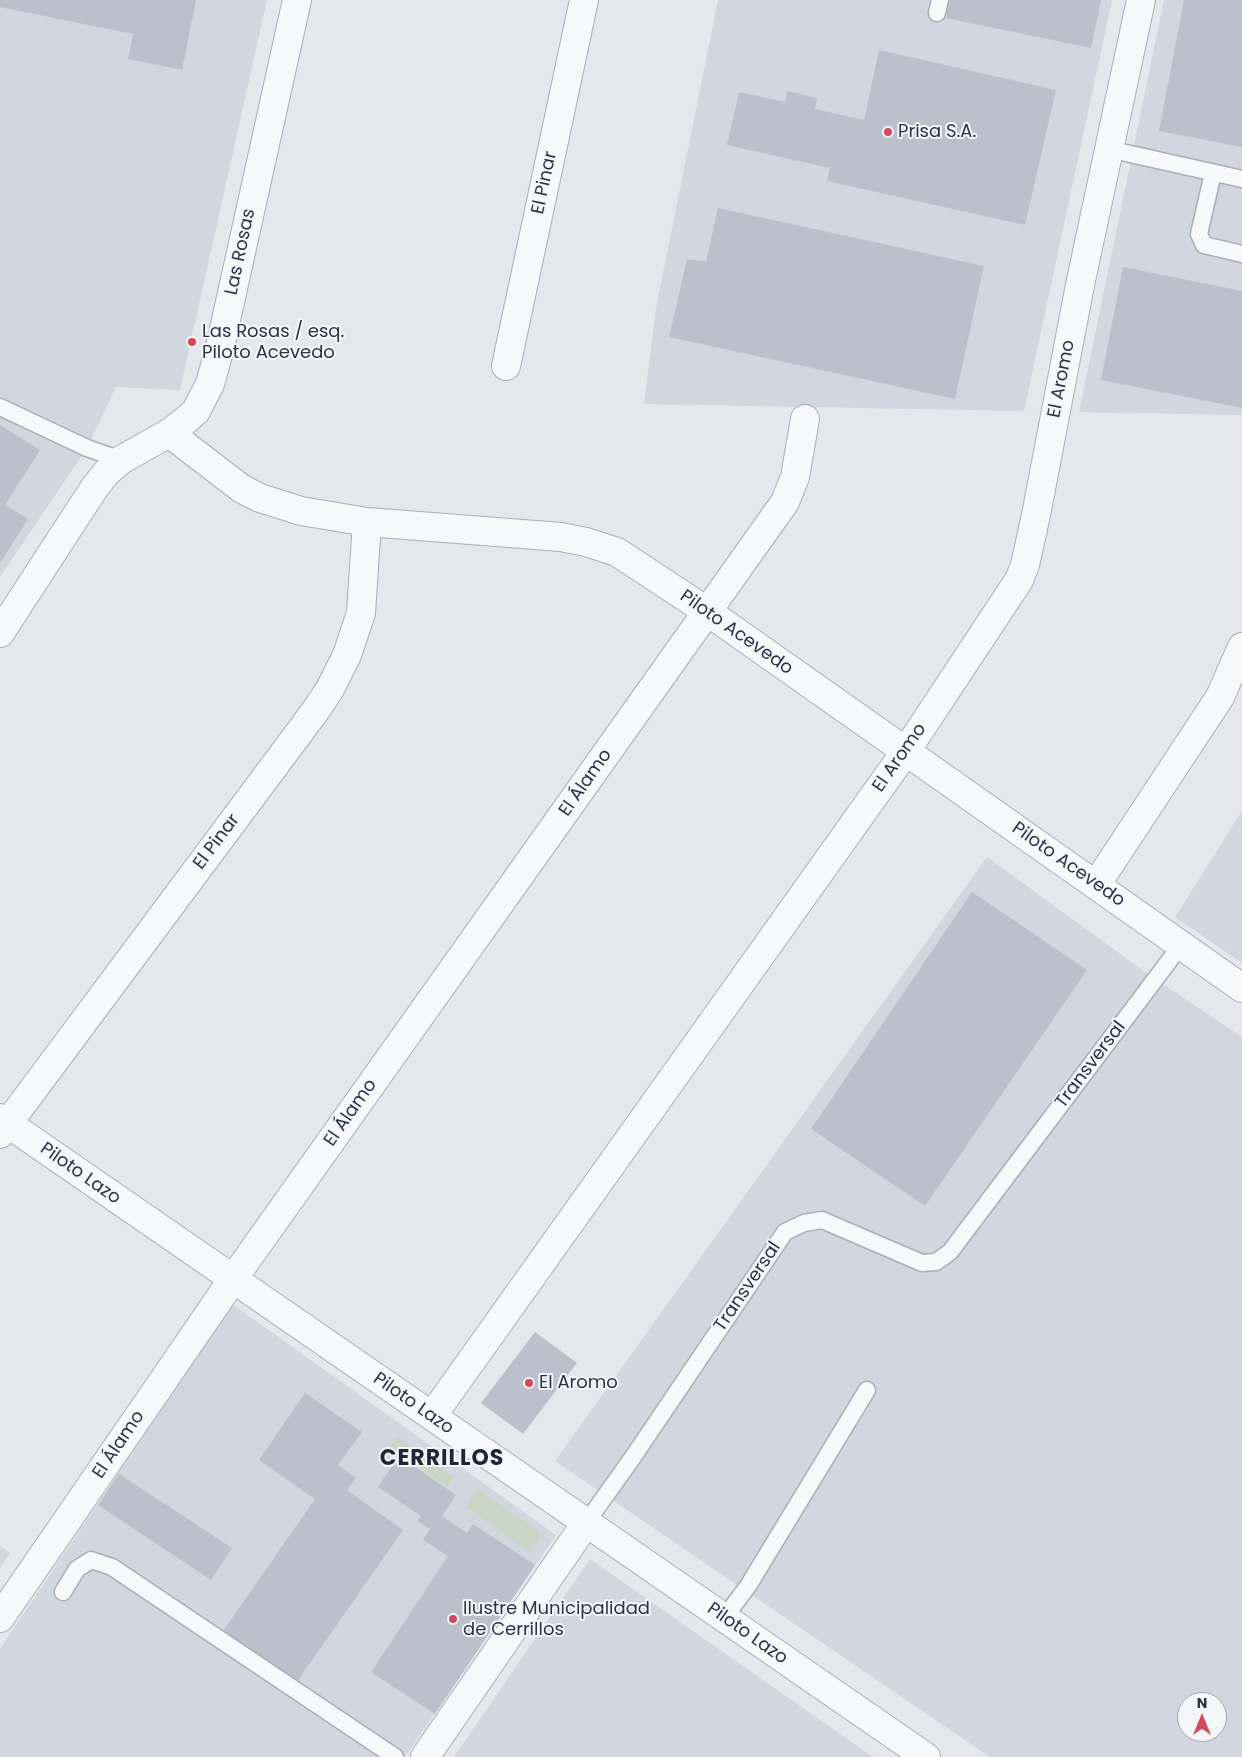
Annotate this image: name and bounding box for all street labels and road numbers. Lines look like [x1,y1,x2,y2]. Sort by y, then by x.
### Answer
street label: El Pinar [528,150,562,216]
street label: Las Rosas [221,207,261,297]
street label: El Aromo [1044,338,1080,420]
street label: Piloto Acevedo [675,586,797,680]
street label: El Aromo [869,719,931,797]
street label: El Álamo [555,745,617,821]
street label: El Pinar [189,810,245,874]
street label: Piloto Acevedo [1007,818,1129,912]
street label: Transversal [1051,1017,1131,1113]
street label: El Álamo [320,1075,382,1151]
street label: Piloto Lazo [36,1138,124,1210]
street label: Transversal [710,1238,786,1336]
street label: Piloto Lazo [369,1368,457,1440]
street label: El Álamo [88,1407,150,1483]
street label: Piloto Lazo [703,1598,791,1670]

